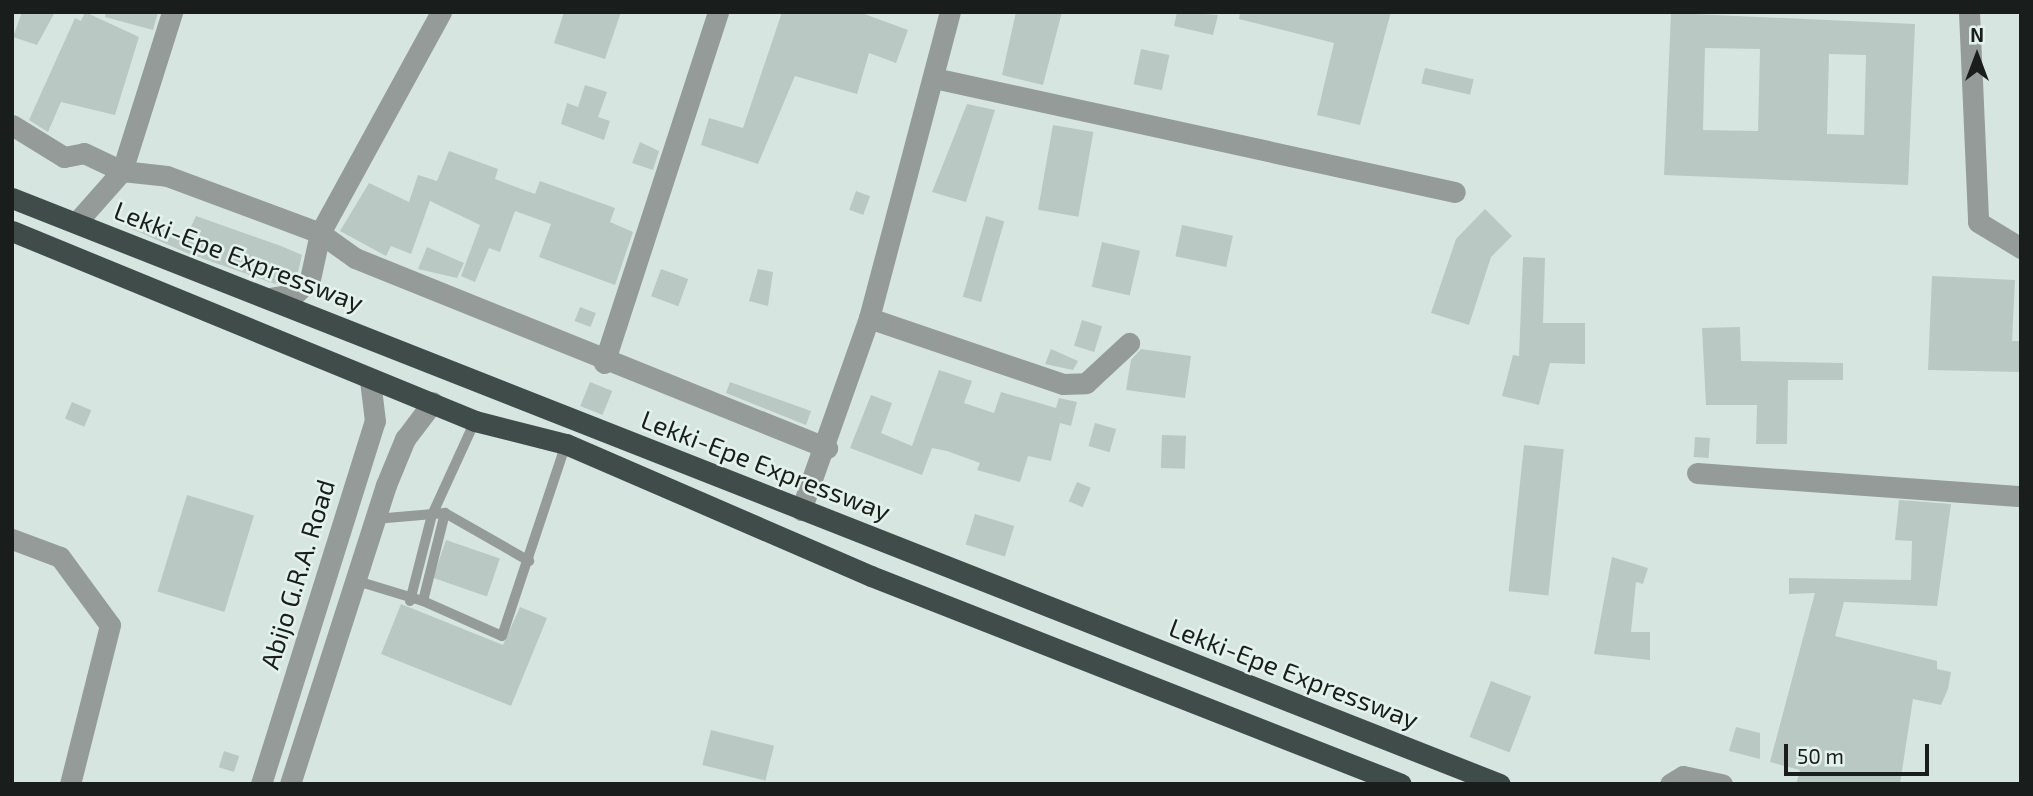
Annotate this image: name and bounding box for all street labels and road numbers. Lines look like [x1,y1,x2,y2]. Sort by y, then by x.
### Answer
street label: Lekki-Epe Expressway [110,194,368,318]
street label: Lekki-Epe Expressway [637,403,895,527]
street label: Abijo G.R.A. Road [253,475,341,673]
street label: Lekki-Epe Expressway [1165,611,1423,735]

